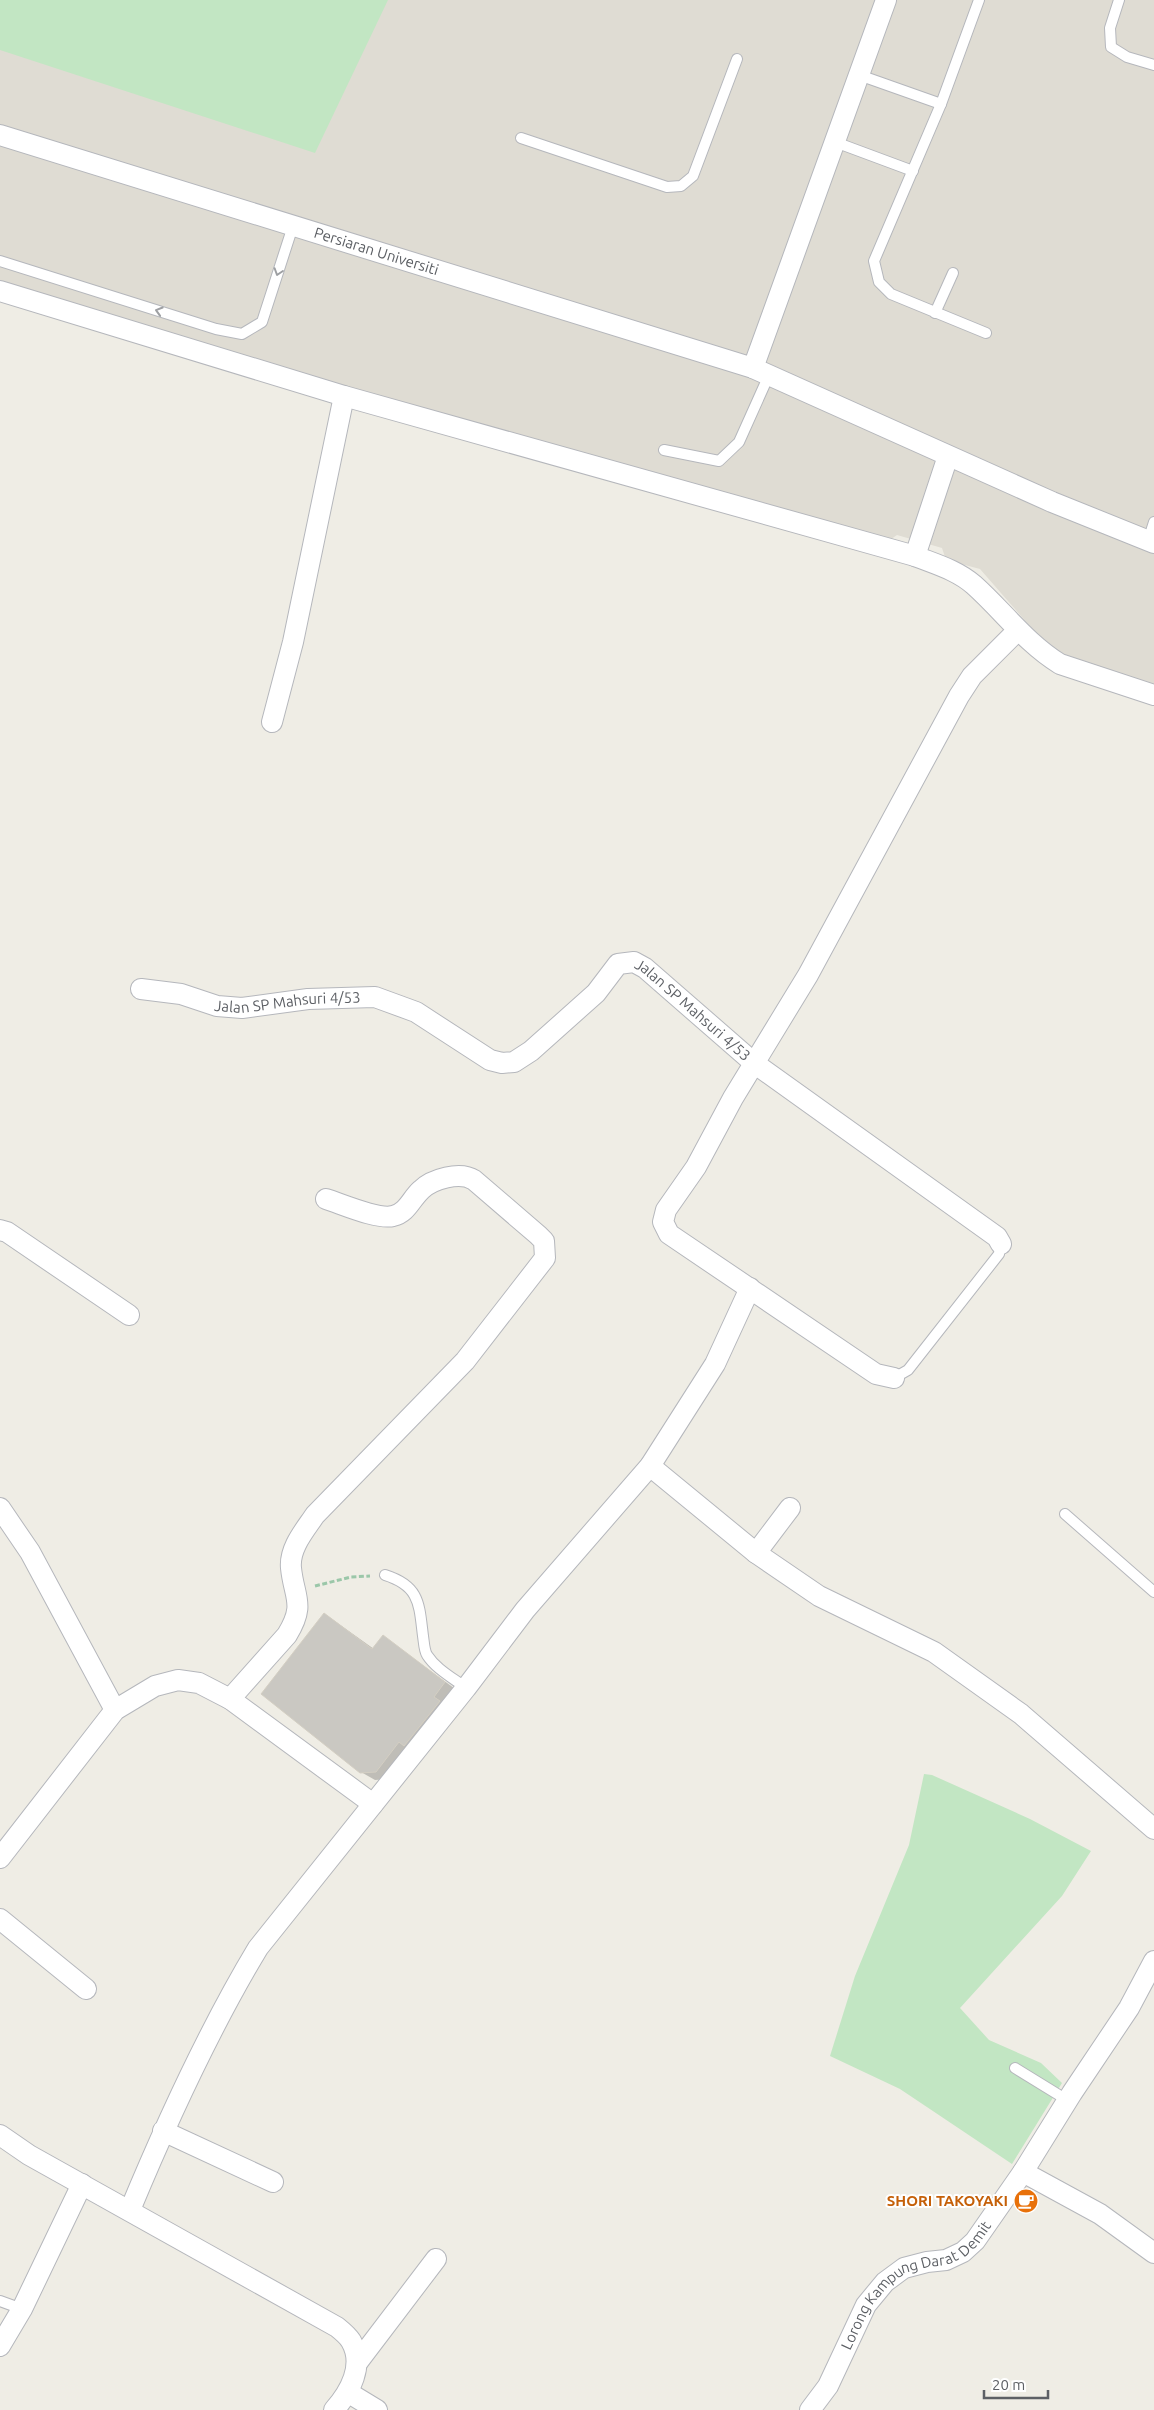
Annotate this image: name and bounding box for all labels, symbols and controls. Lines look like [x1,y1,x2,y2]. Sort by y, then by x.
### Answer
street label: Persiaran Universiti [312,224,441,278]
one-way arrow [274,267,284,276]
one-way arrow [155,306,164,316]
street label: Jalan SP Mahsuri 4/53 [632,955,754,1064]
street label: Jalan SP Mahsuri 4/53 [213,988,361,1016]
cafe icon: SHORI TAKOYAKI [1013,2188,1039,2214]
place label: SHORI TAKOYAKI [887,2192,1008,2209]
street label: Lorong Kampung Darat Demit [837,2218,994,2352]
scale bar [984,2368,1048,2400]
text: 20 m [992,2376,1025,2393]

